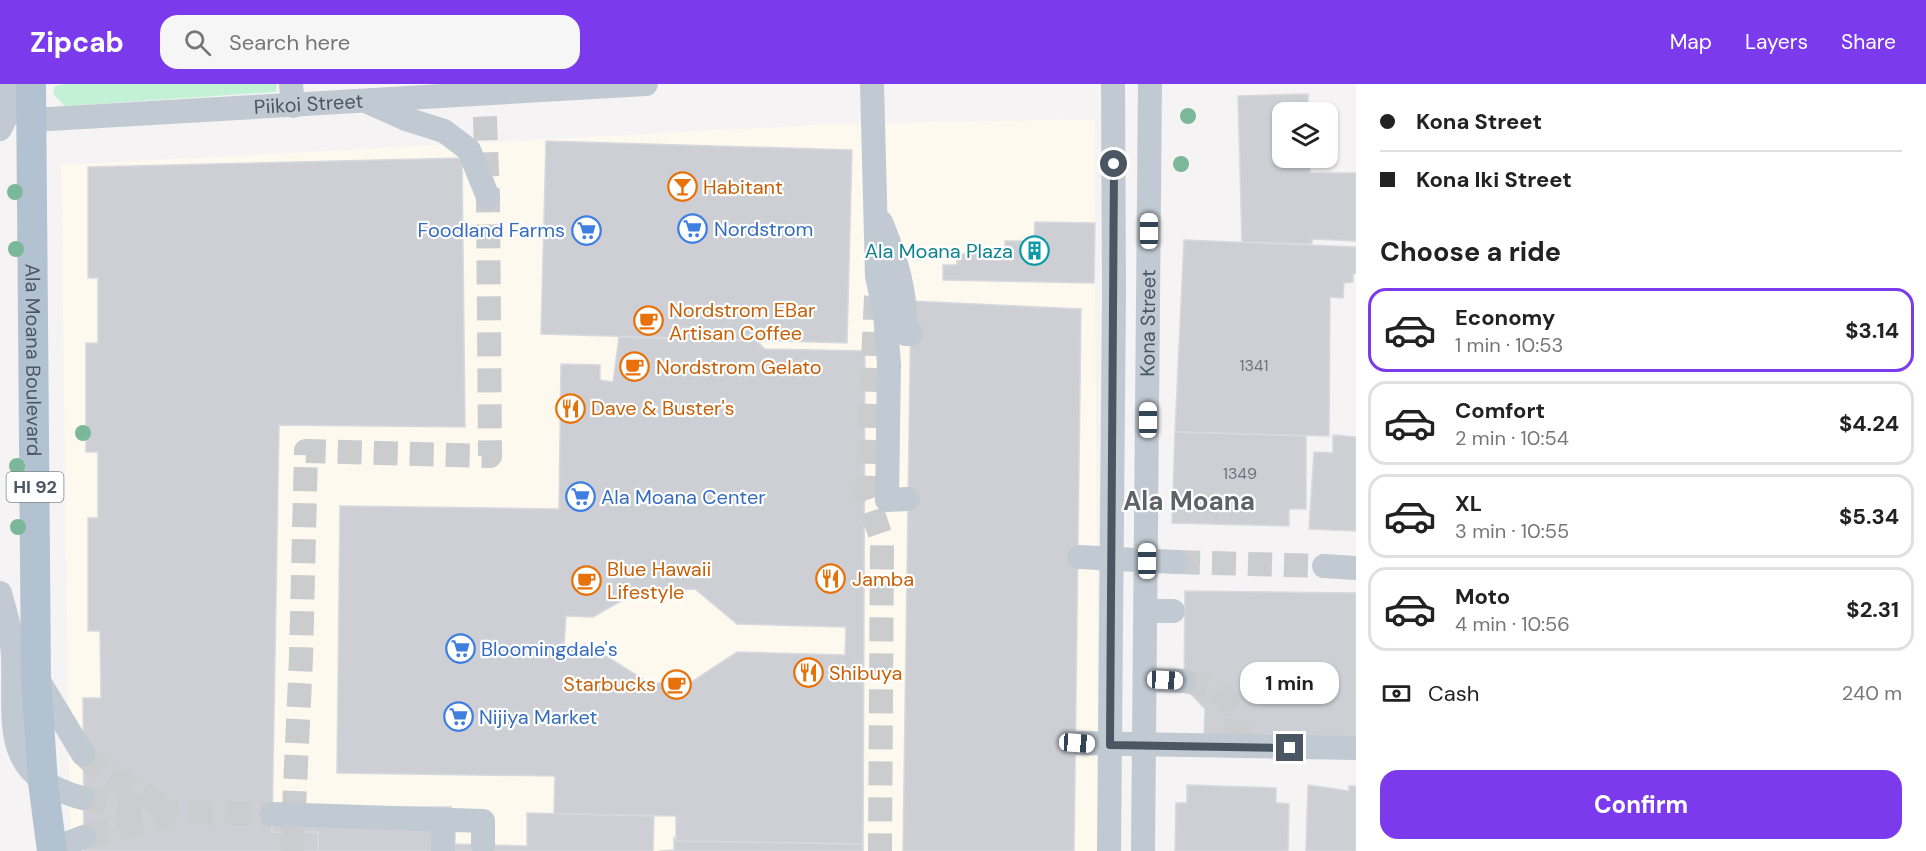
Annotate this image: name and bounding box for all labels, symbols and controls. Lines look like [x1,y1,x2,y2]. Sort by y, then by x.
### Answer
search box [160,15,580,69]
text: Zipcab [30,24,124,61]
icon: search [181,26,214,59]
text: Search here [229,28,350,57]
text: Map [1670,28,1712,56]
text: Layers [1745,28,1808,56]
text: Share [1841,28,1896,56]
street label: Piikoi Street [253,88,364,120]
map controls [1272,102,1338,168]
button: layers [1272,102,1338,168]
text: Kona Street [1416,107,1542,136]
route start [1100,150,1127,177]
text: Kona Iki Street [1416,165,1572,194]
bar icon: Habitant [666,171,698,203]
place label: Habitant [703,174,783,200]
supermarket icon: Nordstrom [677,213,709,245]
car [1140,213,1158,249]
supermarket icon: Foodland Farms [570,214,602,246]
place label: Nordstrom [714,216,813,242]
place label: Foodland Farms [418,217,565,243]
text: Choose a ride [1380,234,1561,269]
building icon: Ala Moana Plaza [1018,235,1050,267]
place label: Ala Moana Plaza [865,238,1013,264]
street label: Ala Moana Boulevard [20,264,47,456]
street label: Kona Street [1134,269,1161,377]
place label: Nordstrom EBar Artisan Coffee [669,297,815,346]
icon: car [1383,303,1437,357]
text: Economy [1455,303,1555,332]
cafe icon: Nordstrom EBar Artisan Coffee [632,305,664,337]
text: $3.14 [1845,316,1899,345]
text: 1 min · 10:53 [1455,332,1563,358]
cafe icon: Nordstrom Gelato [619,351,651,383]
place label: Nordstrom Gelato [656,354,822,380]
house number: 1341 [1239,355,1269,376]
restaurant icon: Dave & Buster's [554,392,586,424]
place label: Dave & Buster's [591,395,735,421]
icon: car [1383,396,1437,450]
text: Comfort [1455,396,1545,425]
car [1139,402,1157,438]
text: $4.24 [1839,409,1899,438]
text: 2 min · 10:54 [1455,425,1569,451]
house number: 1349 [1223,463,1257,484]
road number: HI 92 [6,472,63,502]
supermarket icon: Ala Moana Center [564,481,596,513]
place label: Ala Moana Center [601,484,766,510]
district label: Ala Moana [1123,484,1255,518]
icon: car [1383,489,1437,543]
text: XL [1455,489,1482,518]
text: $5.34 [1839,502,1899,531]
text: 3 min · 10:55 [1455,518,1569,544]
car [1138,543,1156,579]
place label: Blue Hawaii Lifestyle [607,556,711,605]
restaurant icon: Jamba [815,563,847,595]
cafe icon: Blue Hawaii Lifestyle [570,565,602,597]
place label: Jamba [852,566,914,592]
icon: car [1383,582,1437,636]
text: Moto [1455,582,1510,611]
text: $2.31 [1846,595,1899,624]
text: 4 min · 10:56 [1455,611,1570,637]
supermarket icon: Bloomingdale's [444,633,476,665]
place label: Bloomingdale's [481,636,618,662]
restaurant icon: Shibuya [792,657,824,689]
place label: Shibuya [829,660,902,686]
callout: 1 min [1240,661,1340,703]
cafe icon: Starbucks [661,668,693,700]
car [1147,670,1183,690]
text: 1 min [1265,670,1314,696]
place label: Starbucks [563,671,656,697]
icon: cash [1380,677,1413,710]
text: Cash [1428,679,1479,708]
text: 240 m [1842,680,1902,706]
supermarket icon: Nijiya Market [442,701,474,733]
place label: Nijiya Market [479,704,597,730]
car [1058,733,1096,753]
route end [1276,734,1303,761]
button: Confirm [1380,770,1902,839]

